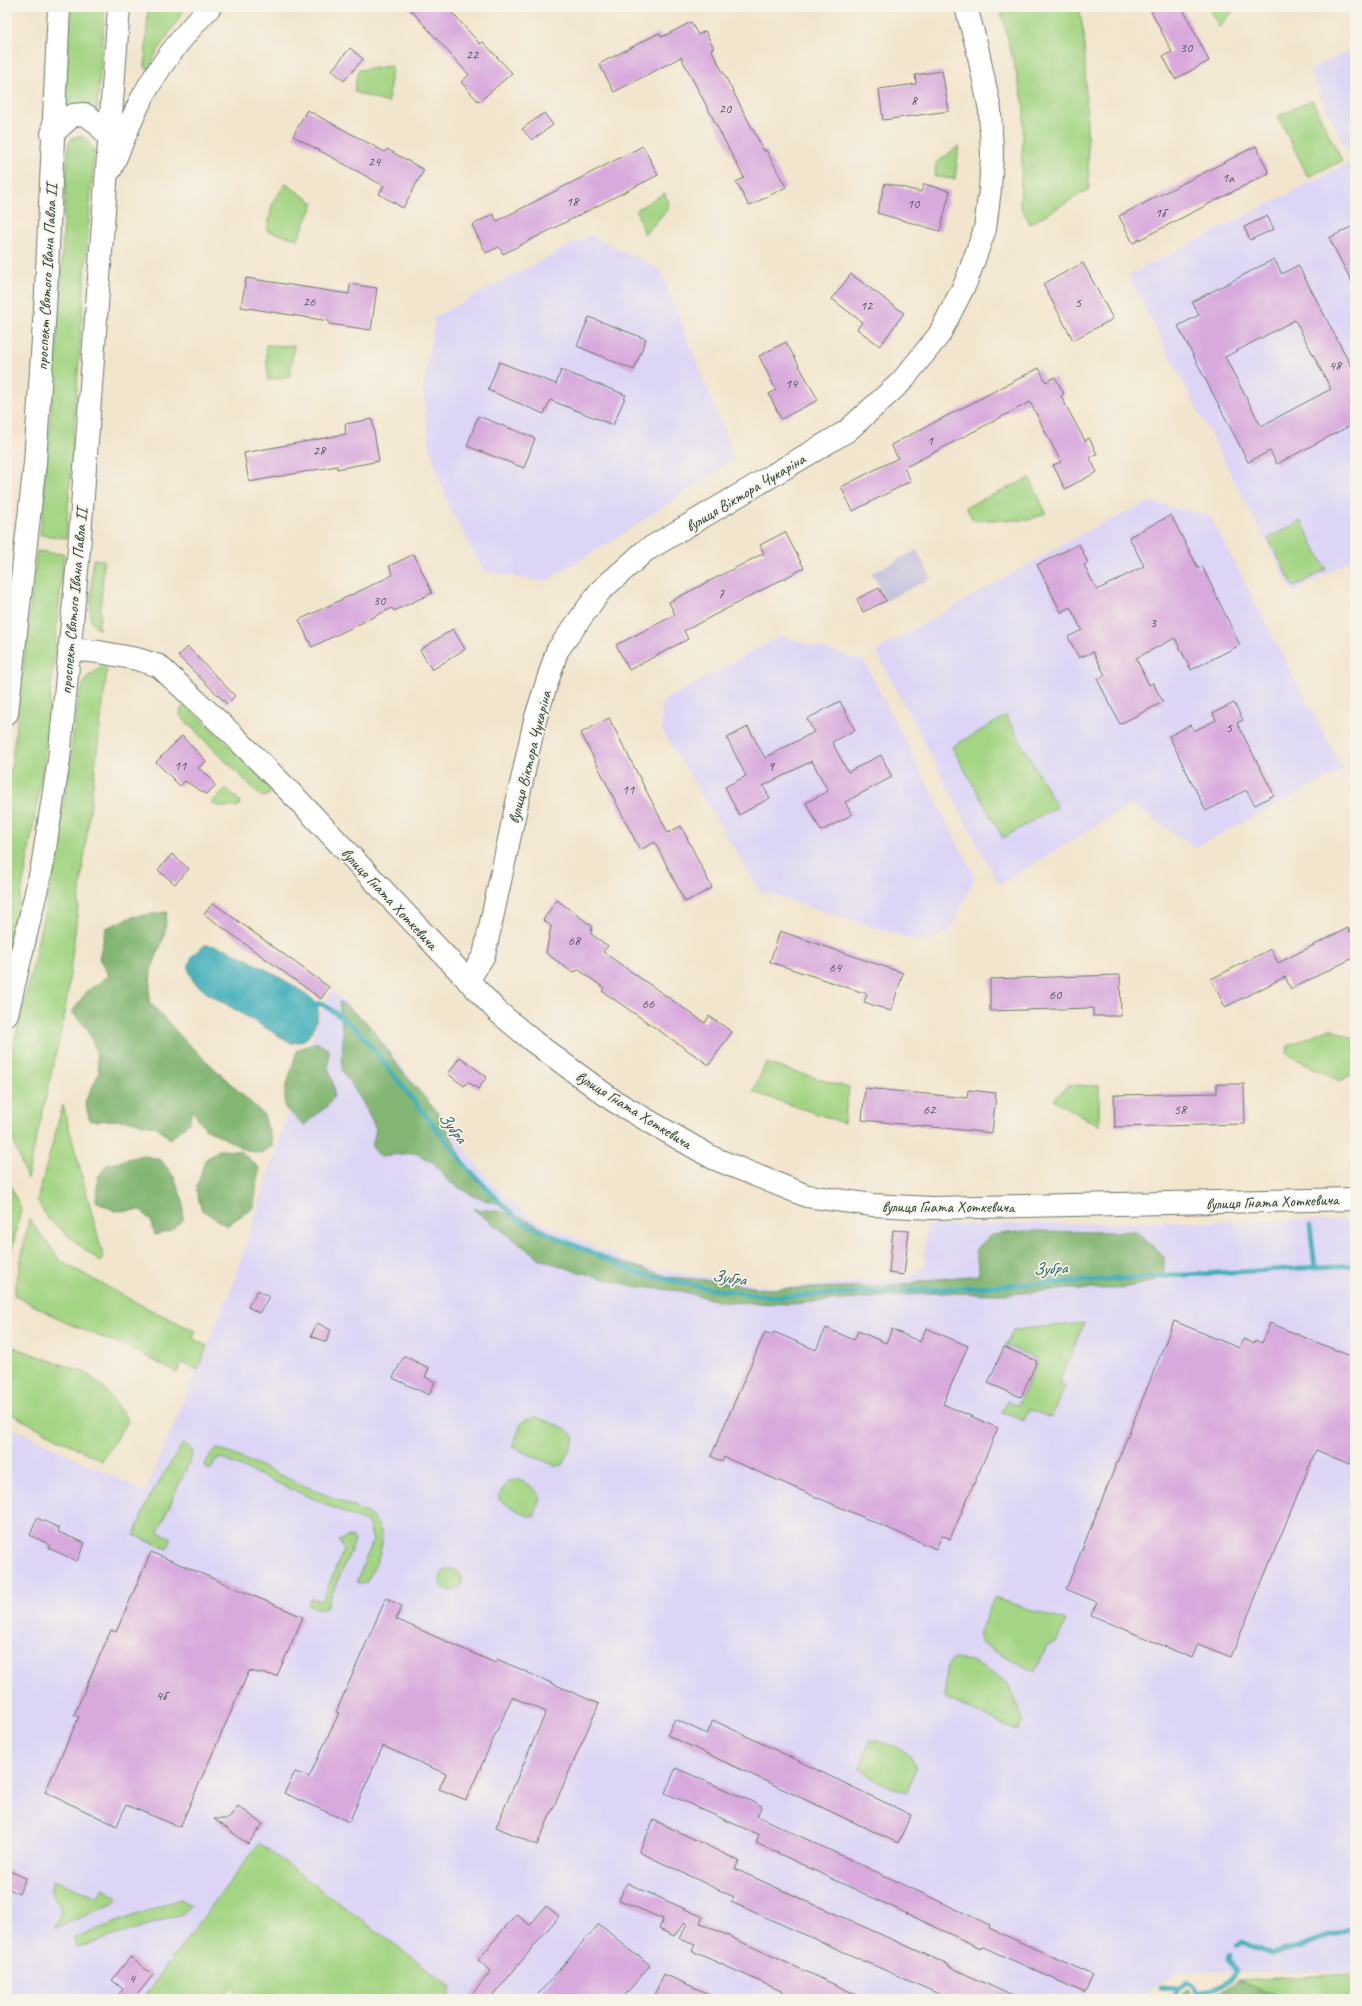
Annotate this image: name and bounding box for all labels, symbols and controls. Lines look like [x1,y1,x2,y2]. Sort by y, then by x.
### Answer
house number: 30 [1180,39,1194,56]
house number: 22 [466,46,480,63]
house number: 8 [911,92,919,109]
house number: 20 [719,100,733,117]
house number: 24 [368,153,382,170]
house number: 1а [1222,169,1235,186]
street label: проспект Святого Івана Павла II [32,180,62,371]
house number: 18 [566,193,580,210]
house number: 10 [907,195,921,212]
house number: 1б [1155,204,1169,221]
house number: 26 [303,293,316,310]
house number: 5 [1075,294,1082,311]
house number: 12 [860,297,874,314]
house number: 48 [1329,357,1343,374]
house number: 14 [785,375,799,392]
house number: 1 [927,432,934,449]
house number: 28 [313,442,327,459]
street label: вулиця Віктора Чукаріна [682,449,810,536]
street label: проспект Святого Івана Павла II [56,504,92,695]
house number: 7 [718,585,725,602]
house number: 30 [373,592,387,609]
house number: 3 [1150,614,1158,631]
street label: вулиця Віктора Чукаріна [504,688,556,826]
house number: 5 [1226,719,1233,736]
house number: 11 [174,757,187,774]
house number: 9 [768,758,776,775]
house number: 11 [622,781,635,798]
street label: вулиця Гната Хоткевича [337,843,443,955]
house number: 68 [568,932,582,949]
house number: 64 [829,959,843,976]
house number: 60 [1049,986,1063,1003]
house number: 66 [642,995,655,1012]
street label: вулиця Гната Хоткевича [572,1066,696,1154]
house number: 62 [923,1101,937,1118]
house number: 58 [1174,1101,1188,1118]
water label: Зубра [434,1108,473,1149]
street label: вулиця Гната Хоткевича [1205,1190,1340,1214]
street label: вулиця Гната Хоткевича [882,1197,1016,1217]
water label: Зубра [1033,1257,1070,1280]
water label: Зубра [711,1265,749,1291]
house number: 4б [156,1687,170,1704]
house number: 4 [129,1970,137,1987]

